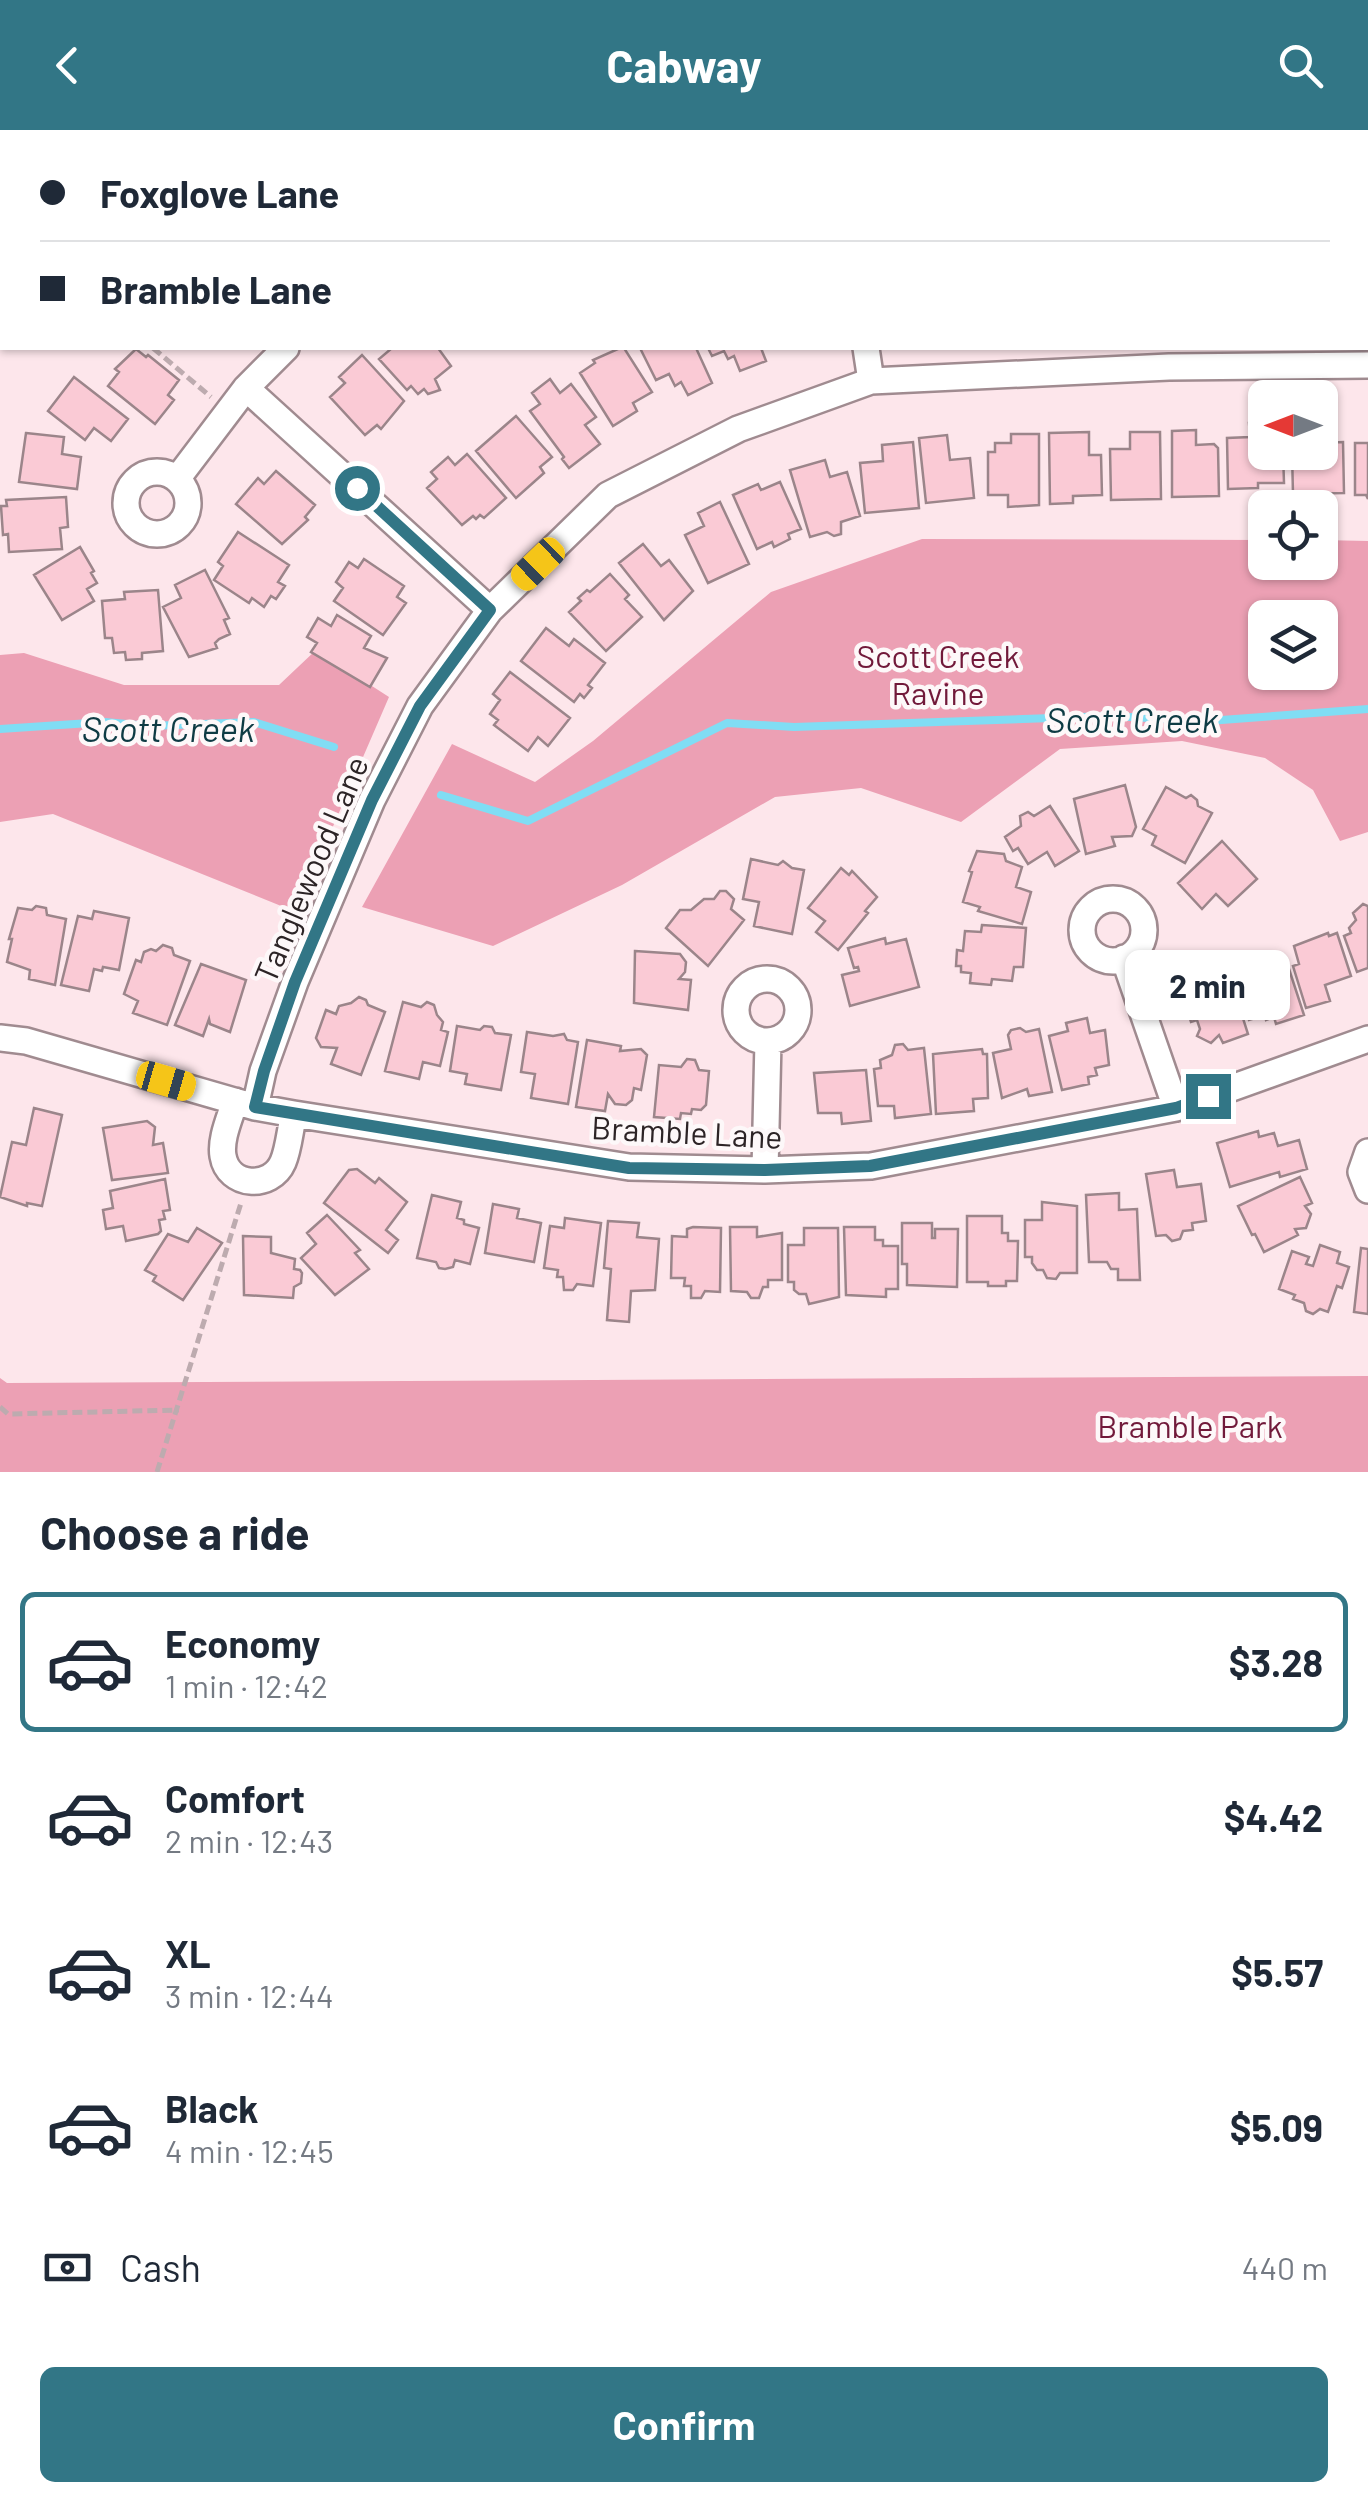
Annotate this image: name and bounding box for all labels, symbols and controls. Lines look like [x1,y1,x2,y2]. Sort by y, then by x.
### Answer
icon: back [40,38,95,93]
text: Cabway [606,38,762,92]
icon: search [1273,38,1328,93]
text: Foxglove Lane [100,170,339,216]
text: Bramble Lane [100,266,332,312]
north arrow [1248,380,1338,470]
map controls [1248,380,1338,690]
route start [335,466,380,511]
button: locate [1248,490,1338,580]
car [506,532,570,596]
button: layers [1248,600,1338,690]
park label: Scott Creek Ravine [856,636,1020,711]
water label: Scott Creek [1045,698,1219,740]
water label: Scott Creek [81,707,255,749]
street label: Tanglewood Lane [245,750,375,988]
callout: 2 min [1126,951,1290,1021]
text: 2 min [1169,966,1246,1004]
car [133,1058,199,1104]
route end [1186,1074,1231,1119]
street label: Bramble Lane [590,1107,784,1155]
park label: Bramble Park [1097,1406,1283,1444]
text: Choose a ride [40,1505,310,1559]
icon: car [45,1617,135,1707]
text: Economy [165,1620,320,1666]
text: $3.28 [1229,1639,1323,1685]
text: 1 min · 12:42 [165,1666,328,1704]
icon: car [45,1772,135,1862]
text: Comfort [165,1775,305,1821]
text: $4.42 [1224,1794,1323,1840]
text: 2 min · 12:43 [165,1821,333,1859]
icon: car [45,1927,135,2017]
text: XL [165,1930,211,1976]
text: $5.57 [1231,1949,1323,1995]
text: 3 min · 12:44 [165,1976,334,2014]
icon: car [45,2082,135,2172]
text: Black [165,2085,259,2131]
text: $5.09 [1230,2104,1323,2150]
text: 4 min · 12:45 [165,2131,334,2169]
icon: cash [40,2240,95,2295]
text: Cash [120,2244,201,2290]
text: 440 m [1242,2248,1328,2286]
button: Confirm [40,2367,1328,2482]

